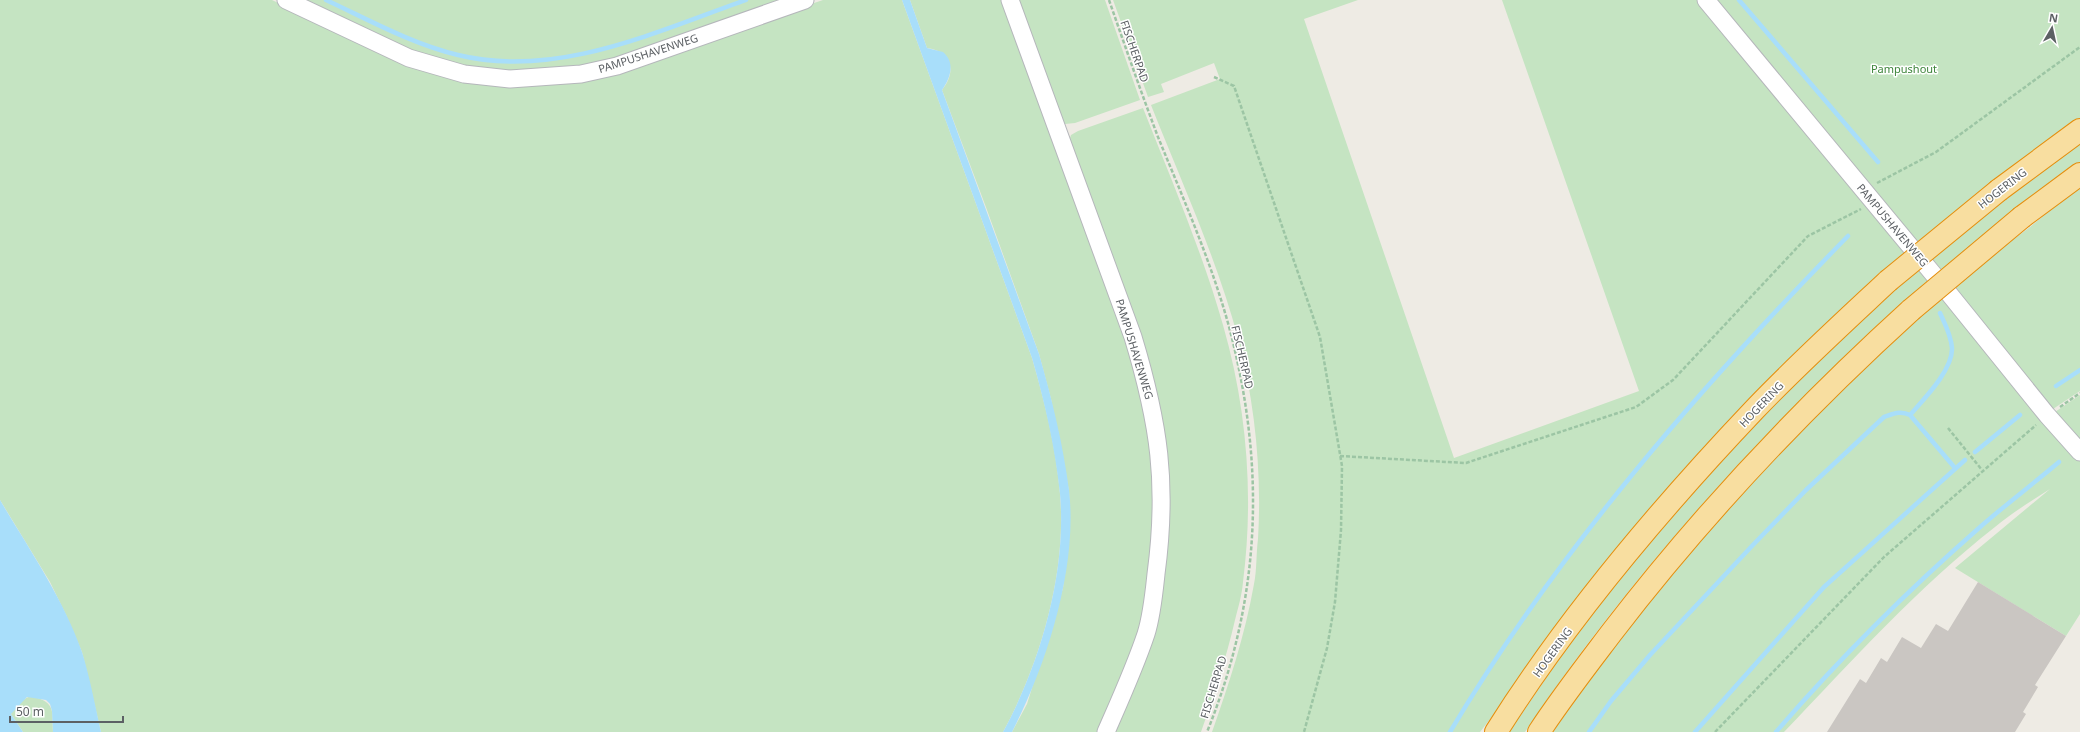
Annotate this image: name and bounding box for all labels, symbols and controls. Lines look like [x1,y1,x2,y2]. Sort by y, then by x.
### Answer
north arrow [2032,8,2072,48]
text: N [2048,10,2059,26]
street label: FISCHERPAD [1117,18,1153,84]
street label: PAMPUSHAVENWEG [596,30,700,76]
park label: Pampushout [1871,61,1937,76]
street label: HOGERING [1975,164,2029,212]
street label: PAMPUSHAVENWEG [1854,180,1932,270]
street label: PAMPUSHAVENWEG [1113,297,1157,401]
street label: FISCHERPAD [1228,324,1258,390]
street label: HOGERING [1736,378,1786,430]
street label: HOGERING [1529,624,1575,680]
street label: FISCHERPAD [1196,654,1230,720]
scale bar [10,698,123,724]
text: 50 m [16,703,44,720]

